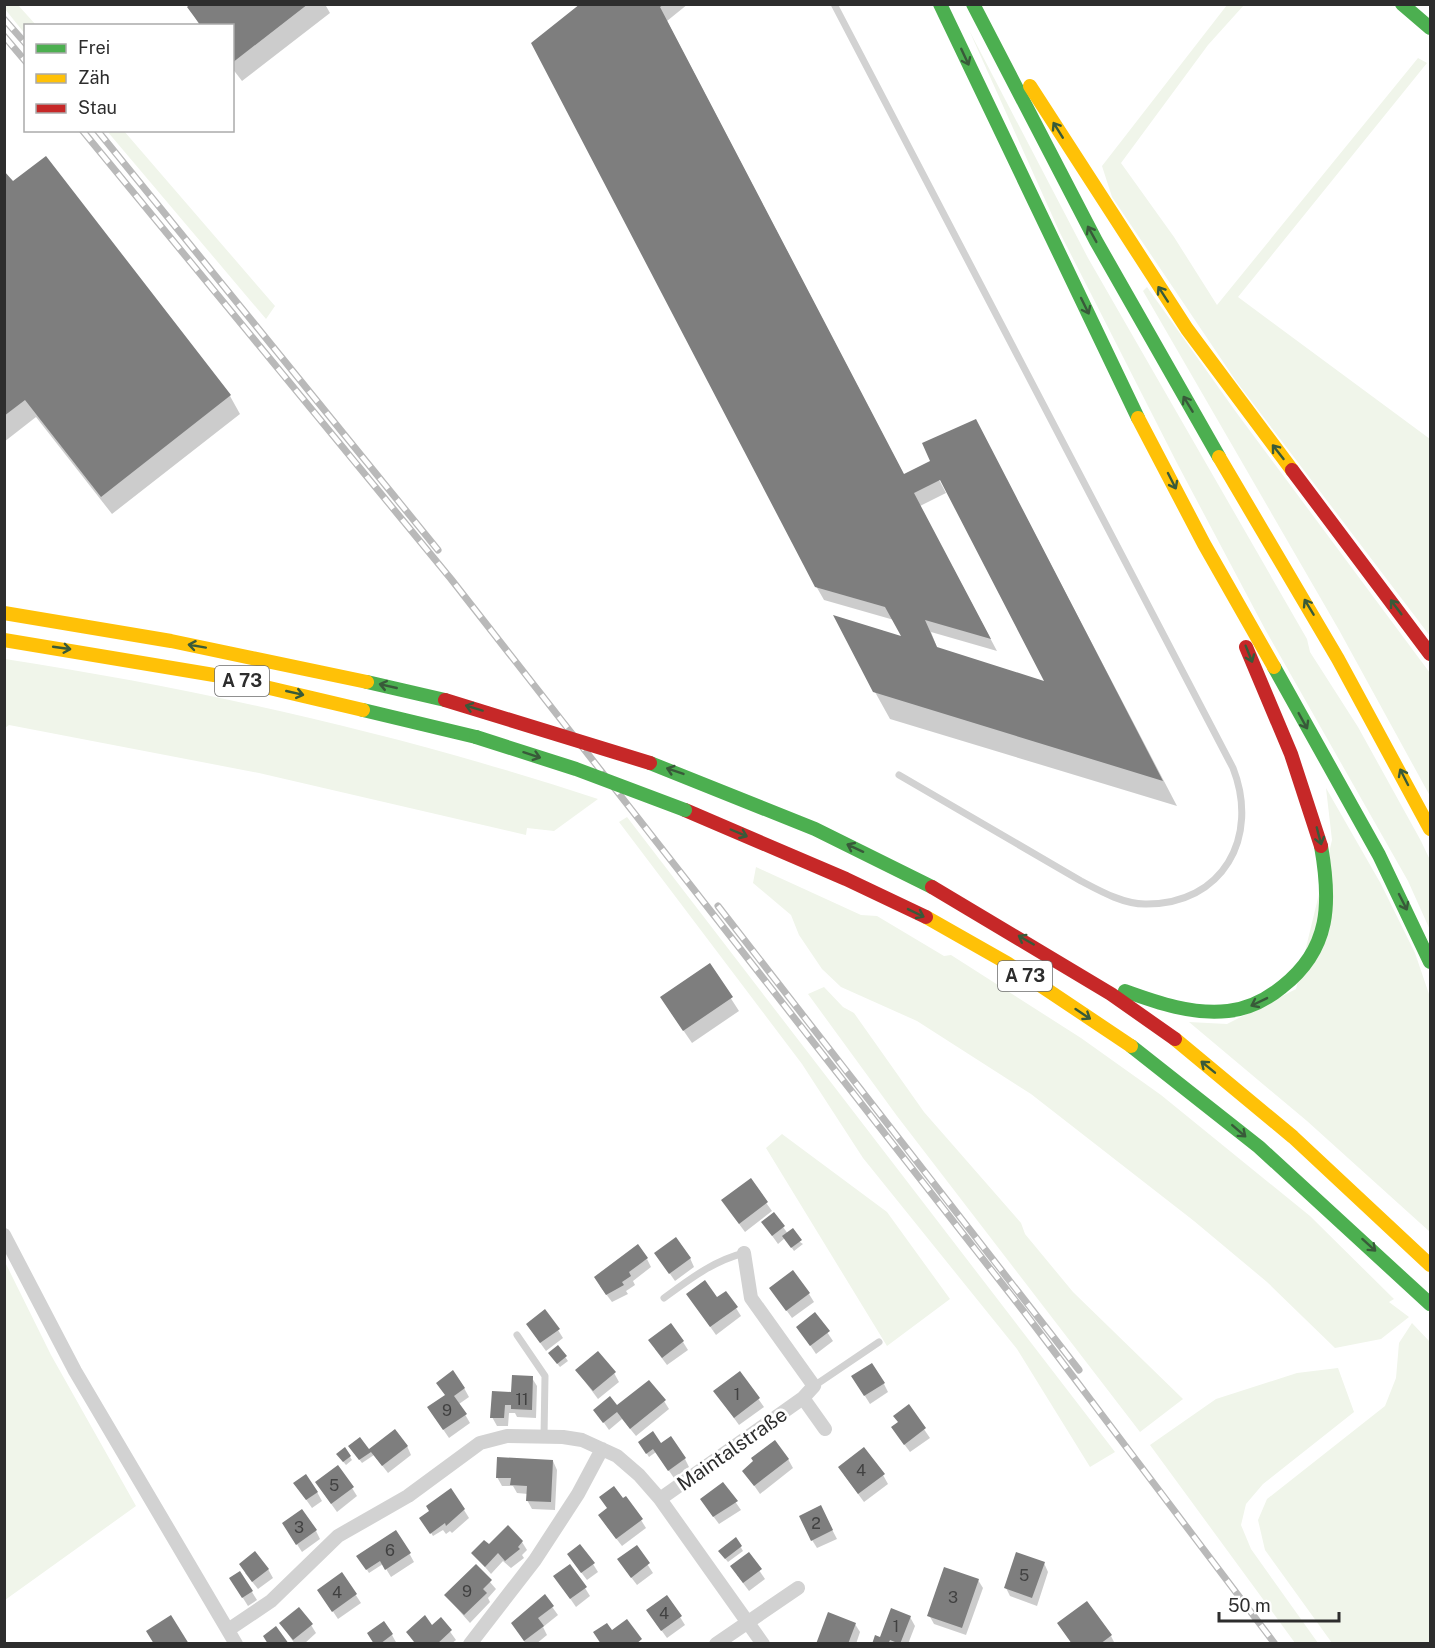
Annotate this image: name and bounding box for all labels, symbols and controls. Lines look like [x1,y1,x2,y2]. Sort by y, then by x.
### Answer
legend [24,24,234,132]
text: Frei [78,37,110,58]
one-way arrow [960,48,972,66]
text: Zäh [78,67,110,88]
text: Stau [78,97,117,118]
one-way arrow [1051,122,1063,139]
one-way arrow [1086,226,1098,243]
one-way arrow [1157,286,1169,303]
one-way arrow [1079,297,1091,315]
one-way arrow [1182,396,1194,413]
one-way arrow [1271,444,1284,460]
one-way arrow [1166,472,1178,490]
one-way arrow [1302,599,1314,616]
one-way arrow [1390,599,1403,615]
one-way arrow [188,640,208,651]
one-way arrow [52,643,72,654]
one-way arrow [1244,644,1255,663]
road number: A 73 [215,666,269,696]
one-way arrow [379,680,398,692]
one-way arrow [285,688,304,699]
one-way arrow [465,702,484,713]
one-way arrow [1297,712,1309,729]
one-way arrow [522,750,541,761]
one-way arrow [666,765,685,776]
one-way arrow [1398,769,1410,786]
one-way arrow [1313,826,1325,845]
one-way arrow [729,828,747,839]
one-way arrow [846,842,864,854]
one-way arrow [1397,893,1409,910]
one-way arrow [907,908,925,920]
one-way arrow [1018,934,1035,946]
road number: A 73 [998,961,1052,991]
one-way arrow [1250,997,1268,1009]
one-way arrow [1074,1008,1090,1020]
one-way arrow [1200,1060,1216,1073]
one-way arrow [1231,1124,1246,1138]
one-way arrow [1362,1238,1377,1252]
house number: 1 [734,1385,740,1404]
house number: 11 [515,1390,529,1409]
house number: 9 [442,1401,452,1420]
street label: Maintalstraße [672,1402,792,1496]
house number: 4 [856,1461,866,1480]
house number: 5 [329,1476,339,1495]
house number: 2 [811,1514,821,1533]
house number: 3 [294,1518,304,1537]
house number: 6 [385,1541,395,1560]
house number: 5 [1019,1566,1029,1585]
house number: 9 [462,1582,472,1601]
house number: 4 [332,1583,342,1602]
scale bar [1219,1585,1339,1623]
house number: 3 [948,1588,958,1607]
text: 50 m [1228,1595,1271,1616]
house number: 4 [659,1604,669,1623]
house number: 1 [893,1617,899,1636]

